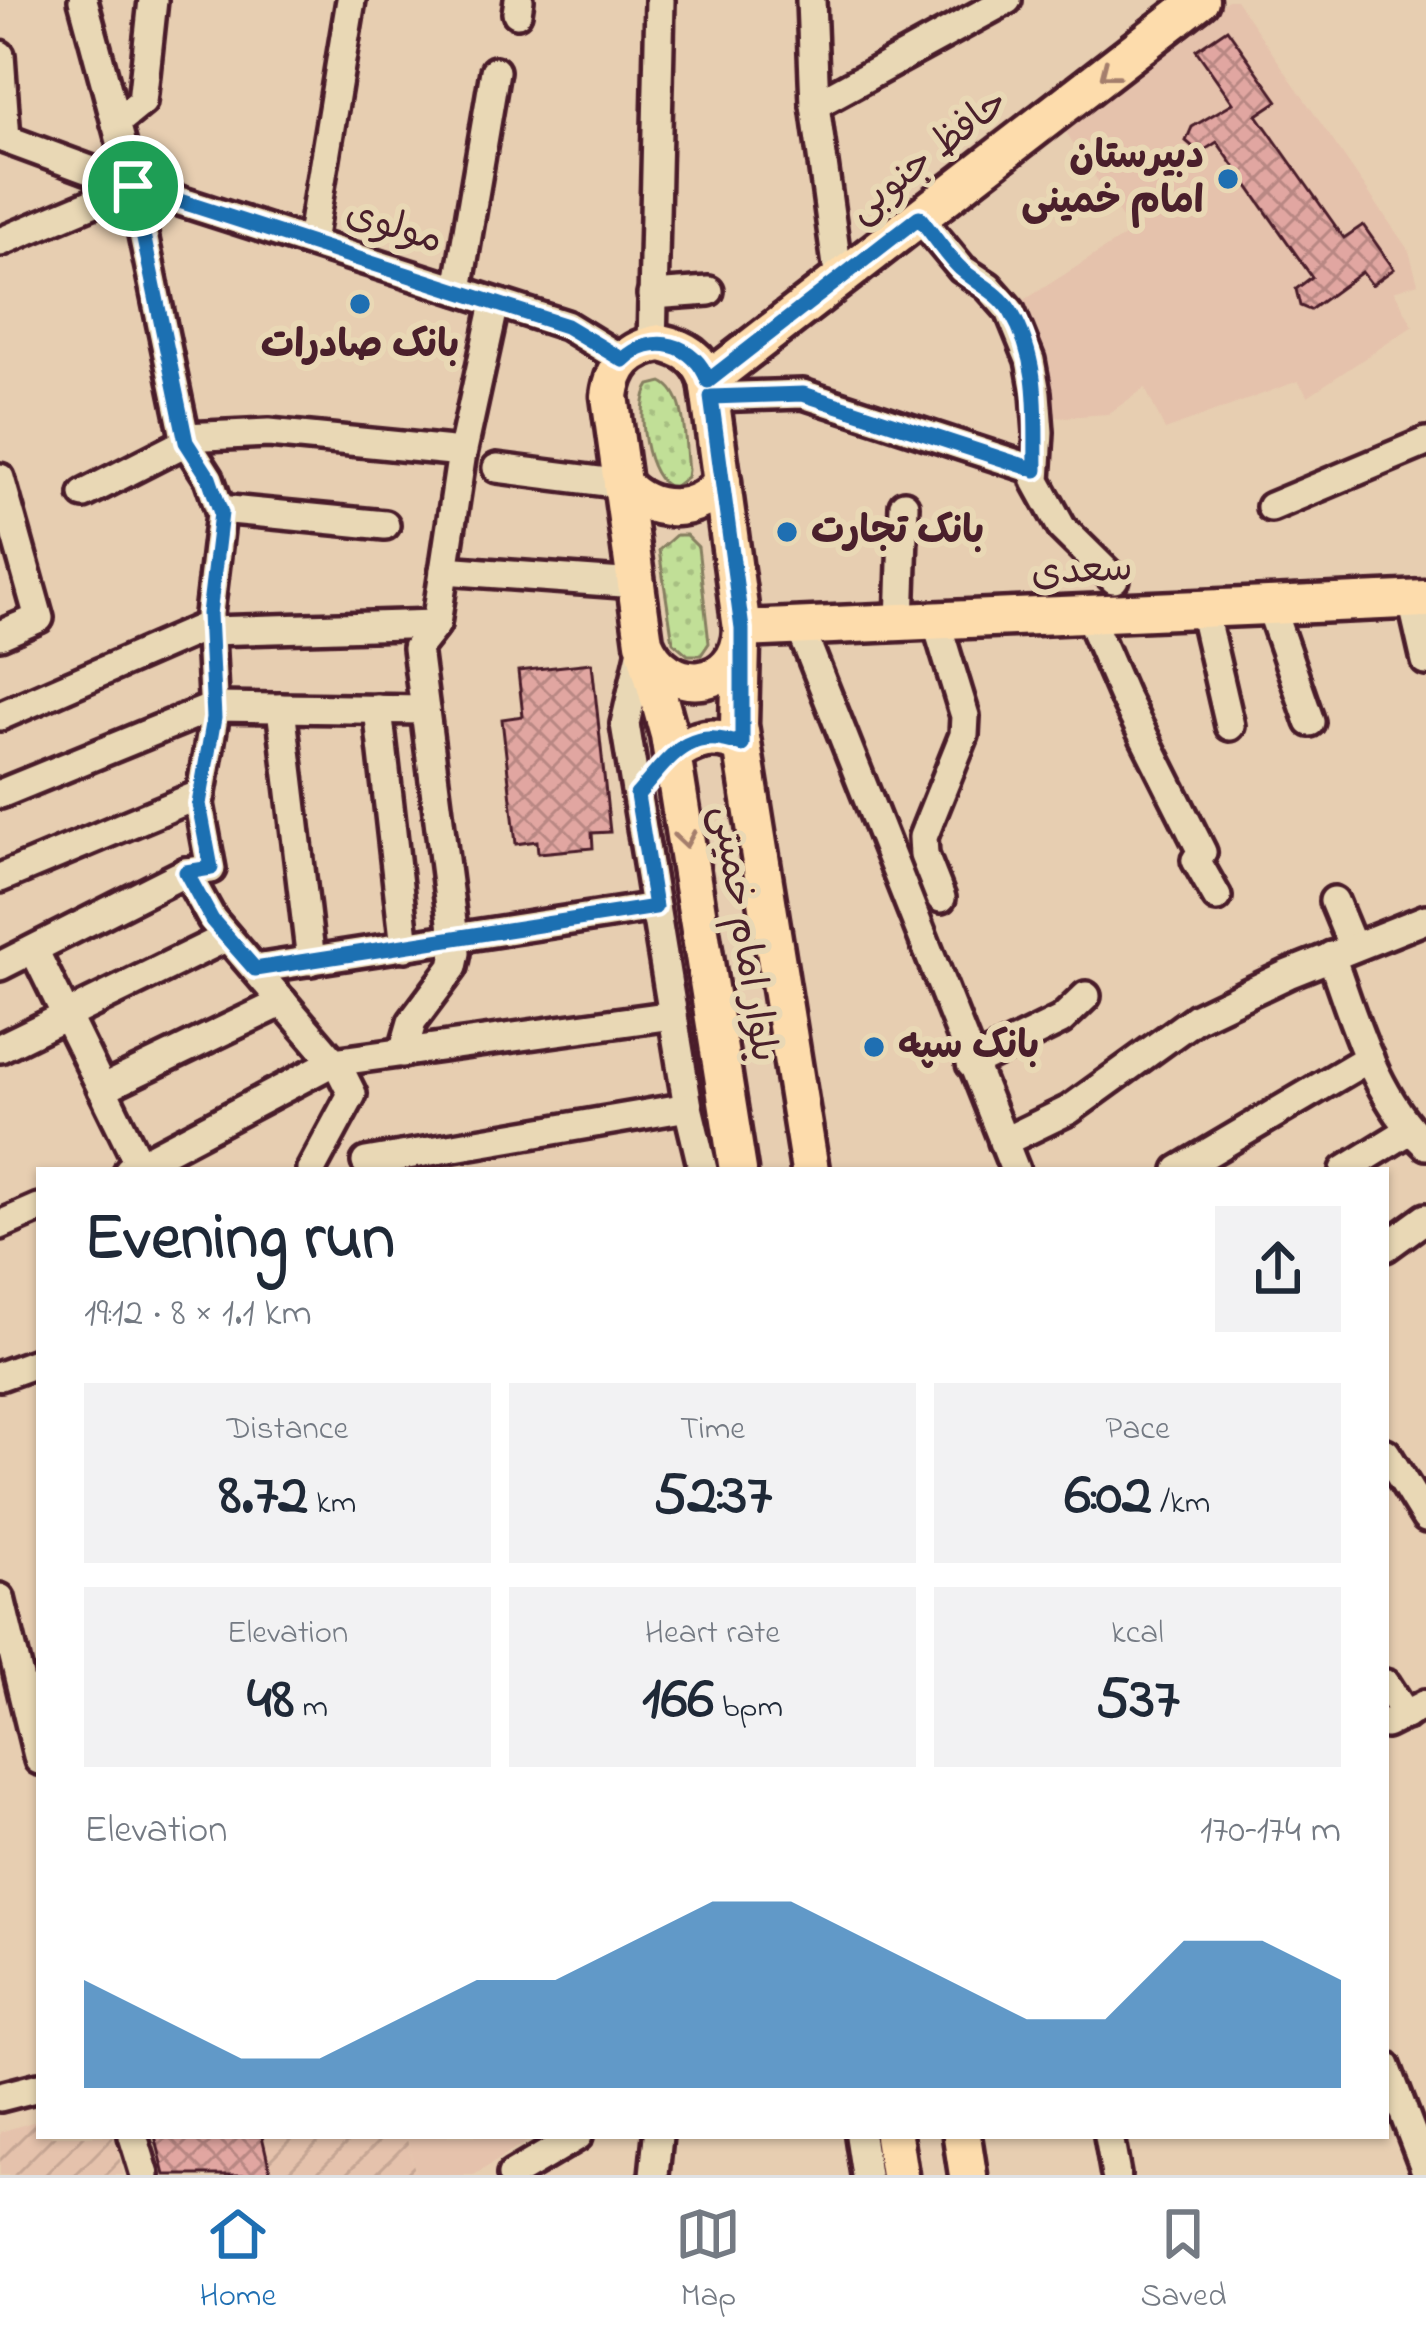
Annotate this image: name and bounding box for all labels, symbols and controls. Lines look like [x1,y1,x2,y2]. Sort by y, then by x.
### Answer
one-way arrow [1099,57,1121,79]
street label: حافظ جنوبی [836,76,1022,238]
place label: دبیرستان امام خمینی [1021,129,1204,231]
pin [82,135,184,237]
icon: arrive [100,153,166,219]
marker: دبیرستان امام خمینی [1215,166,1241,192]
street label: مولوی [338,186,450,270]
marker: بانک صادرات [347,291,373,317]
place label: بانک صادرات [261,318,459,375]
place label: بانک تجارت [811,504,984,561]
marker: بانک تجارت [774,519,800,545]
street label: سعدی [1030,541,1134,603]
street label: بلوار امام خمینی [695,802,791,1066]
one-way arrow [672,829,697,849]
place label: بانک سپه [898,1019,1039,1076]
marker: بانک سپه [861,1034,887,1060]
text: Evening run [84,1193,395,1289]
button: share [1215,1206,1341,1332]
text: 19:12 · 8 × 1.1 km [84,1286,312,1343]
text: Distance [227,1406,348,1454]
text: Time [680,1406,745,1454]
text: Pace [1105,1406,1170,1454]
text: 8.72 [219,1454,308,1541]
text: 52:37 [653,1454,772,1541]
text: 6:02 [1065,1454,1152,1541]
text: km [308,1480,356,1528]
text: /km [1152,1480,1210,1528]
text: Elevation [227,1610,348,1658]
text: Heart rate [645,1610,780,1658]
text: kcal [1111,1610,1164,1658]
text: 48 [247,1658,294,1745]
text: 166 [642,1658,714,1745]
text: 537 [1096,1658,1179,1745]
text: m [294,1684,328,1732]
text: bpm [714,1684,783,1732]
text: Elevation [84,1803,227,1860]
text: 170–174 m [1200,1803,1341,1860]
tab: Home [200,2201,276,2321]
tab: Map [675,2201,741,2321]
tab: Saved [1140,2201,1226,2321]

